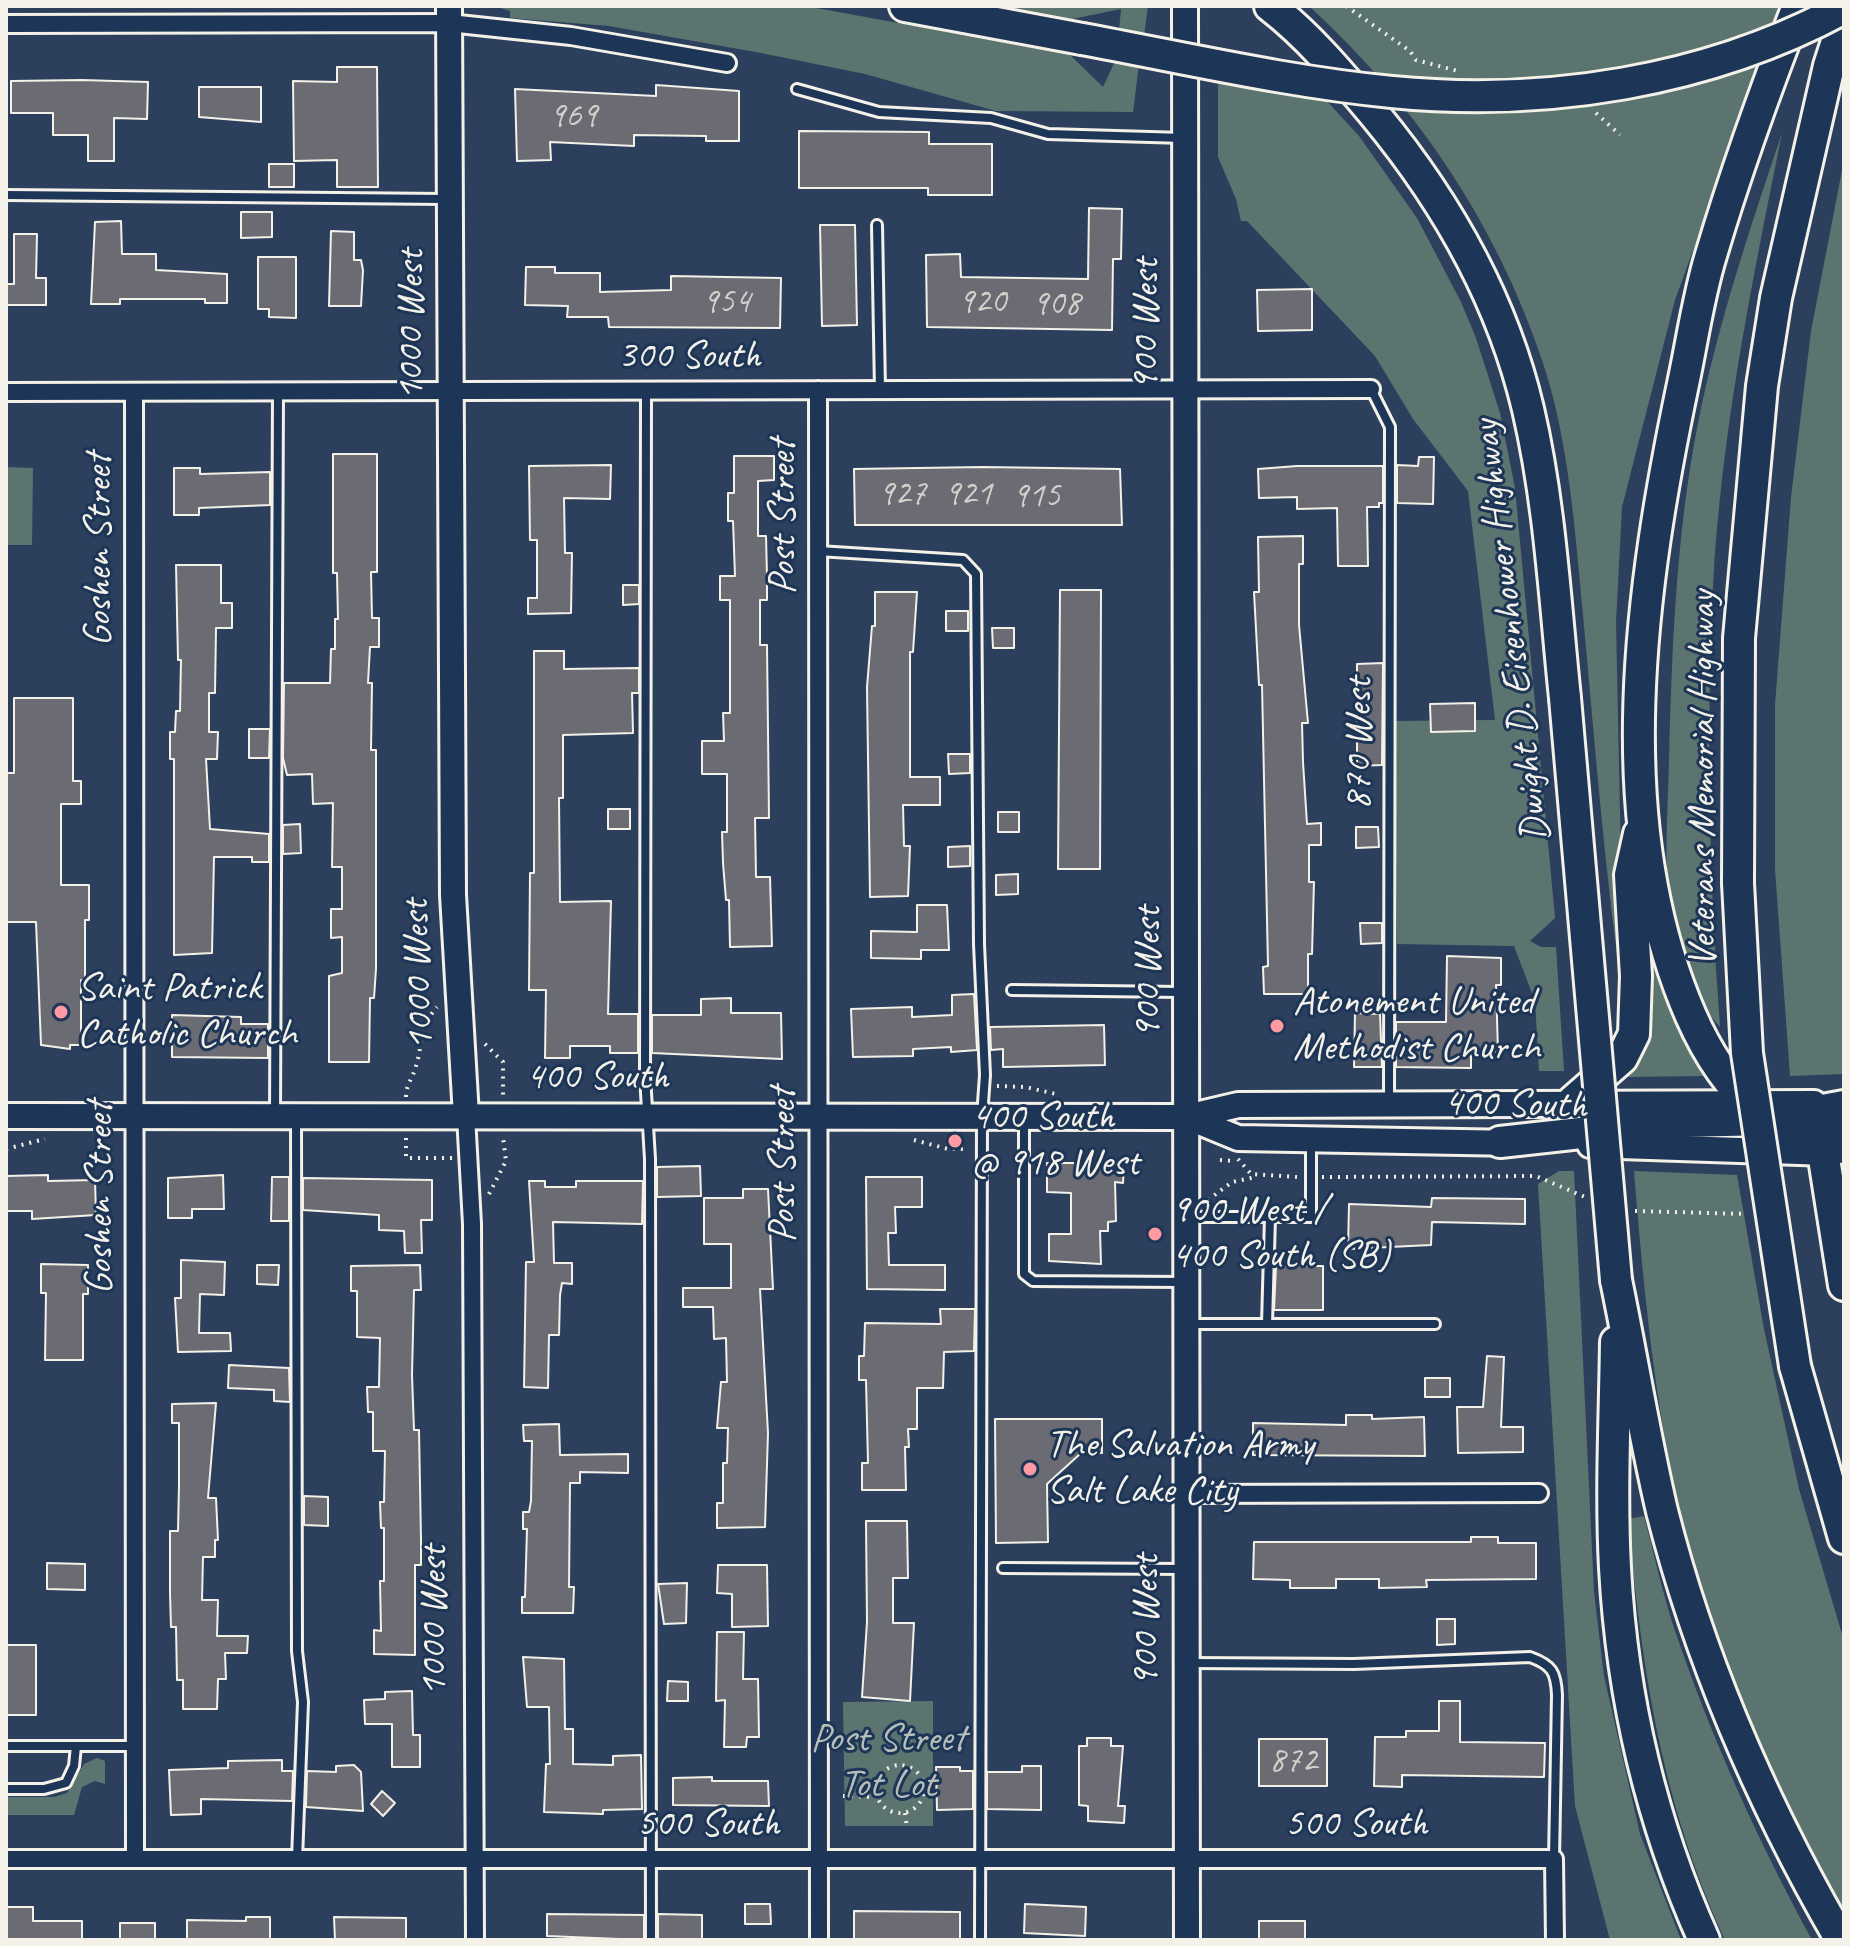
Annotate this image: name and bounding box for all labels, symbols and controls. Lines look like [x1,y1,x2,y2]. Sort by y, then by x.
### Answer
house number: 969 [549,95,597,139]
street label: 1000 West [388,250,436,400]
street label: 900 West [1123,259,1171,391]
house number: 954 [702,281,750,325]
house number: 920 [958,281,1006,325]
house number: 908 [1032,283,1080,327]
street label: 300 South [617,333,761,381]
street label: Dwight D. Eisenhower Highway [1462,417,1562,845]
street label: Post Street [760,439,808,595]
street label: Goshen Street [76,453,124,647]
house number: 927 [878,473,926,517]
house number: 921 [944,473,992,517]
house number: 915 [1012,475,1060,519]
street label: Veterans Memorial Highway [1680,591,1728,967]
street label: 870 West [1336,678,1384,810]
street label: 1000 West [392,899,446,1051]
street label: 900 West [1125,907,1173,1039]
place label: Saint Patrick Catholic Church [77,965,297,1059]
place label: Atonement United Methodist Church [1293,979,1540,1073]
marker: Saint Patrick Catholic Church [52,1003,70,1021]
marker: Atonement United Methodist Church [1268,1017,1286,1035]
street label: 400 South [525,1054,669,1102]
street label: 400 South [1443,1080,1587,1130]
street label: Post Street [760,1087,808,1243]
place label: 400 South @ 918 West [971,1094,1139,1188]
street label: Goshen Street [77,1101,125,1295]
marker: 400 South @ 918 West [946,1132,964,1150]
place label: 900 West / 400 South (SB) [1171,1187,1390,1281]
marker: 900 West / 400 South (SB) [1146,1225,1164,1243]
place label: The Salvation Army Salt Lake City [1046,1422,1314,1516]
marker: The Salvation Army Salt Lake City [1021,1460,1039,1478]
street label: 1000 West [411,1546,459,1696]
street label: 900 West [1123,1555,1171,1687]
park label: Post Street Tot Lot [810,1716,966,1810]
house number: 872 [1269,1740,1317,1784]
street label: 500 South [636,1801,780,1849]
street label: 500 South [1284,1801,1428,1849]

